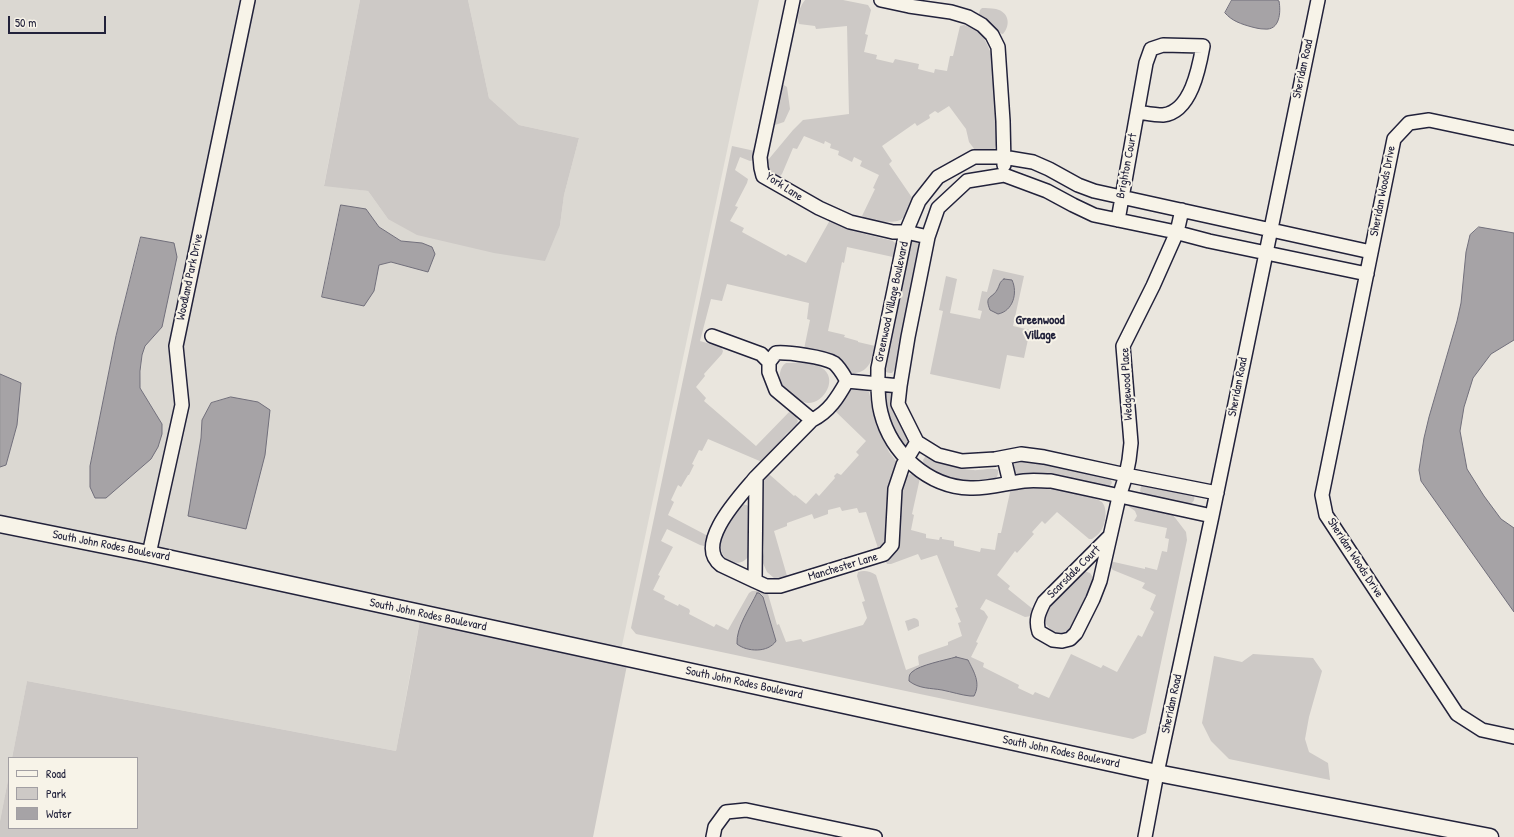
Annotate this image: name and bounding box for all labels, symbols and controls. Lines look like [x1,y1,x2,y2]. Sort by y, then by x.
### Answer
scale bar [10,8,108,34]
text: 50 m [15,14,36,31]
street label: Sheridan Road [1290,38,1316,100]
street label: Brighton Court [1114,132,1140,200]
street label: Sheridan Woods Drive [1367,145,1399,237]
street label: York Lane [763,170,805,204]
street label: Woodland Park Drive [174,233,206,321]
street label: Greenwood Village Boulevard [872,240,912,364]
district label: Greenwood Village [1015,313,1065,344]
street label: Wedgewood Place [1118,347,1136,421]
street label: Sheridan Road [1225,356,1251,418]
street label: Sheridan Woods Drive [1324,516,1386,600]
street label: South John Rodes Boulevard [51,528,171,564]
street label: Scarsdale Court [1044,542,1104,602]
street label: Manchester Lane [806,550,880,584]
street label: South John Rodes Boulevard [368,596,488,634]
street label: South John Rodes Boulevard [684,664,804,702]
street label: Sheridan Road [1159,673,1185,735]
street label: South John Rodes Boulevard [1001,733,1121,771]
legend [8,757,138,829]
text: Road [46,765,66,782]
text: Park [46,785,66,802]
text: Water [46,805,72,822]

